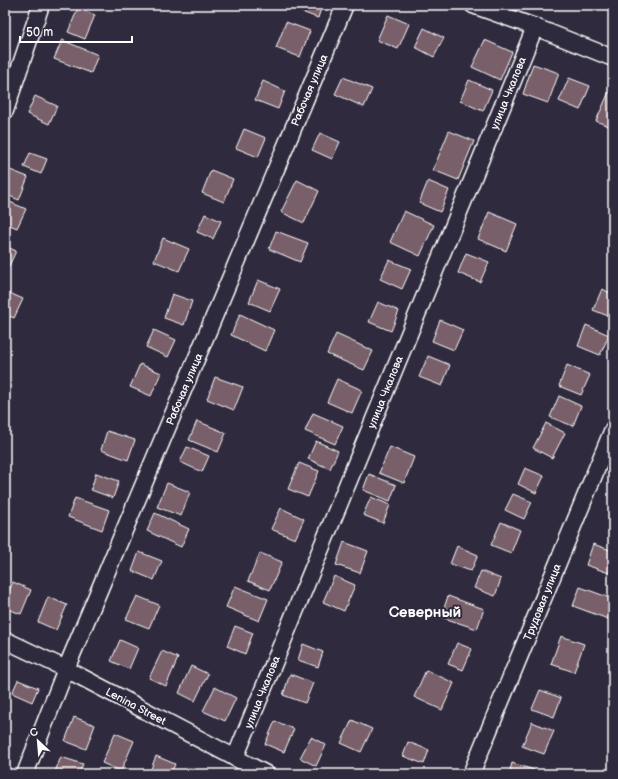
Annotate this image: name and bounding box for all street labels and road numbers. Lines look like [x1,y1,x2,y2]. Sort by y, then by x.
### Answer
street label: Рабочая улица [288,52,331,128]
street label: улица Чкалова [488,55,529,131]
street label: Рабочая улица [163,351,206,427]
street label: улица Чкалова [365,354,406,430]
street label: Трудовая улица [521,561,564,643]
street label: улица Чкалова [242,654,283,730]
street label: Lenina Street [103,685,169,728]

